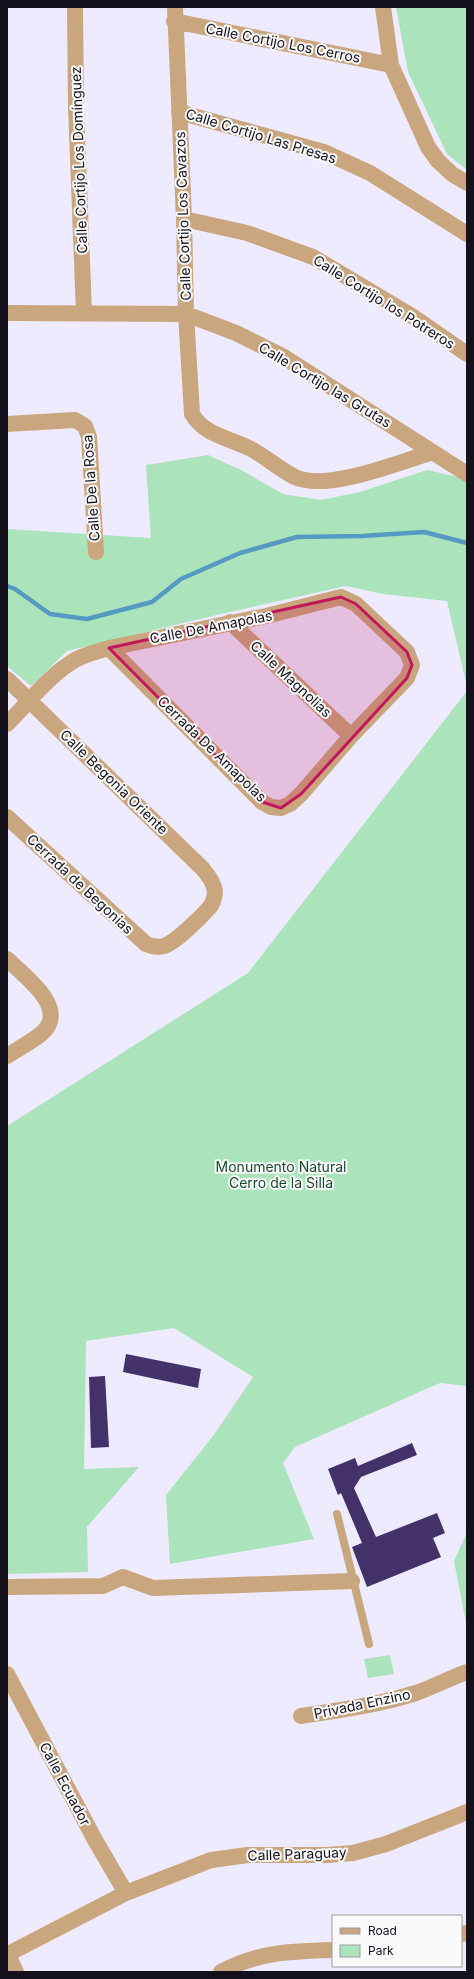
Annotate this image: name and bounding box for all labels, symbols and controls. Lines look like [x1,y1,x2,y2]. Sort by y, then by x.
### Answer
street label: Calle Cortijo Los Cerros [204,19,362,66]
street label: Calle Cortijo Los Domínguez [67,66,90,254]
street label: Calle Cortijo Las Presas [184,104,339,167]
street label: Calle Cortijo Los Cavazos [171,131,194,301]
street label: Calle Cortijo los Potreros [310,251,458,352]
street label: Calle Cortijo las Grutas [256,338,394,431]
street label: Calle De la Rosa [78,434,103,542]
street label: Calle De Amapolas [148,606,274,647]
street label: Calle Magnolias [247,637,335,721]
street label: Cerrada De Amapolas [154,692,270,805]
street label: Calle Begonia Oriente [57,726,172,838]
street label: Cerrada de Begonias [24,830,137,937]
park label: Monumento Natural Cerro de la Silla [216,1158,346,1191]
street label: Privada Enzino [312,1685,412,1722]
street label: Calle Ecuador [36,1739,94,1828]
street label: Calle Paraguay [247,1843,347,1864]
legend [332,1915,462,1967]
text: Road [368,1923,397,1938]
text: Park [368,1943,394,1958]

